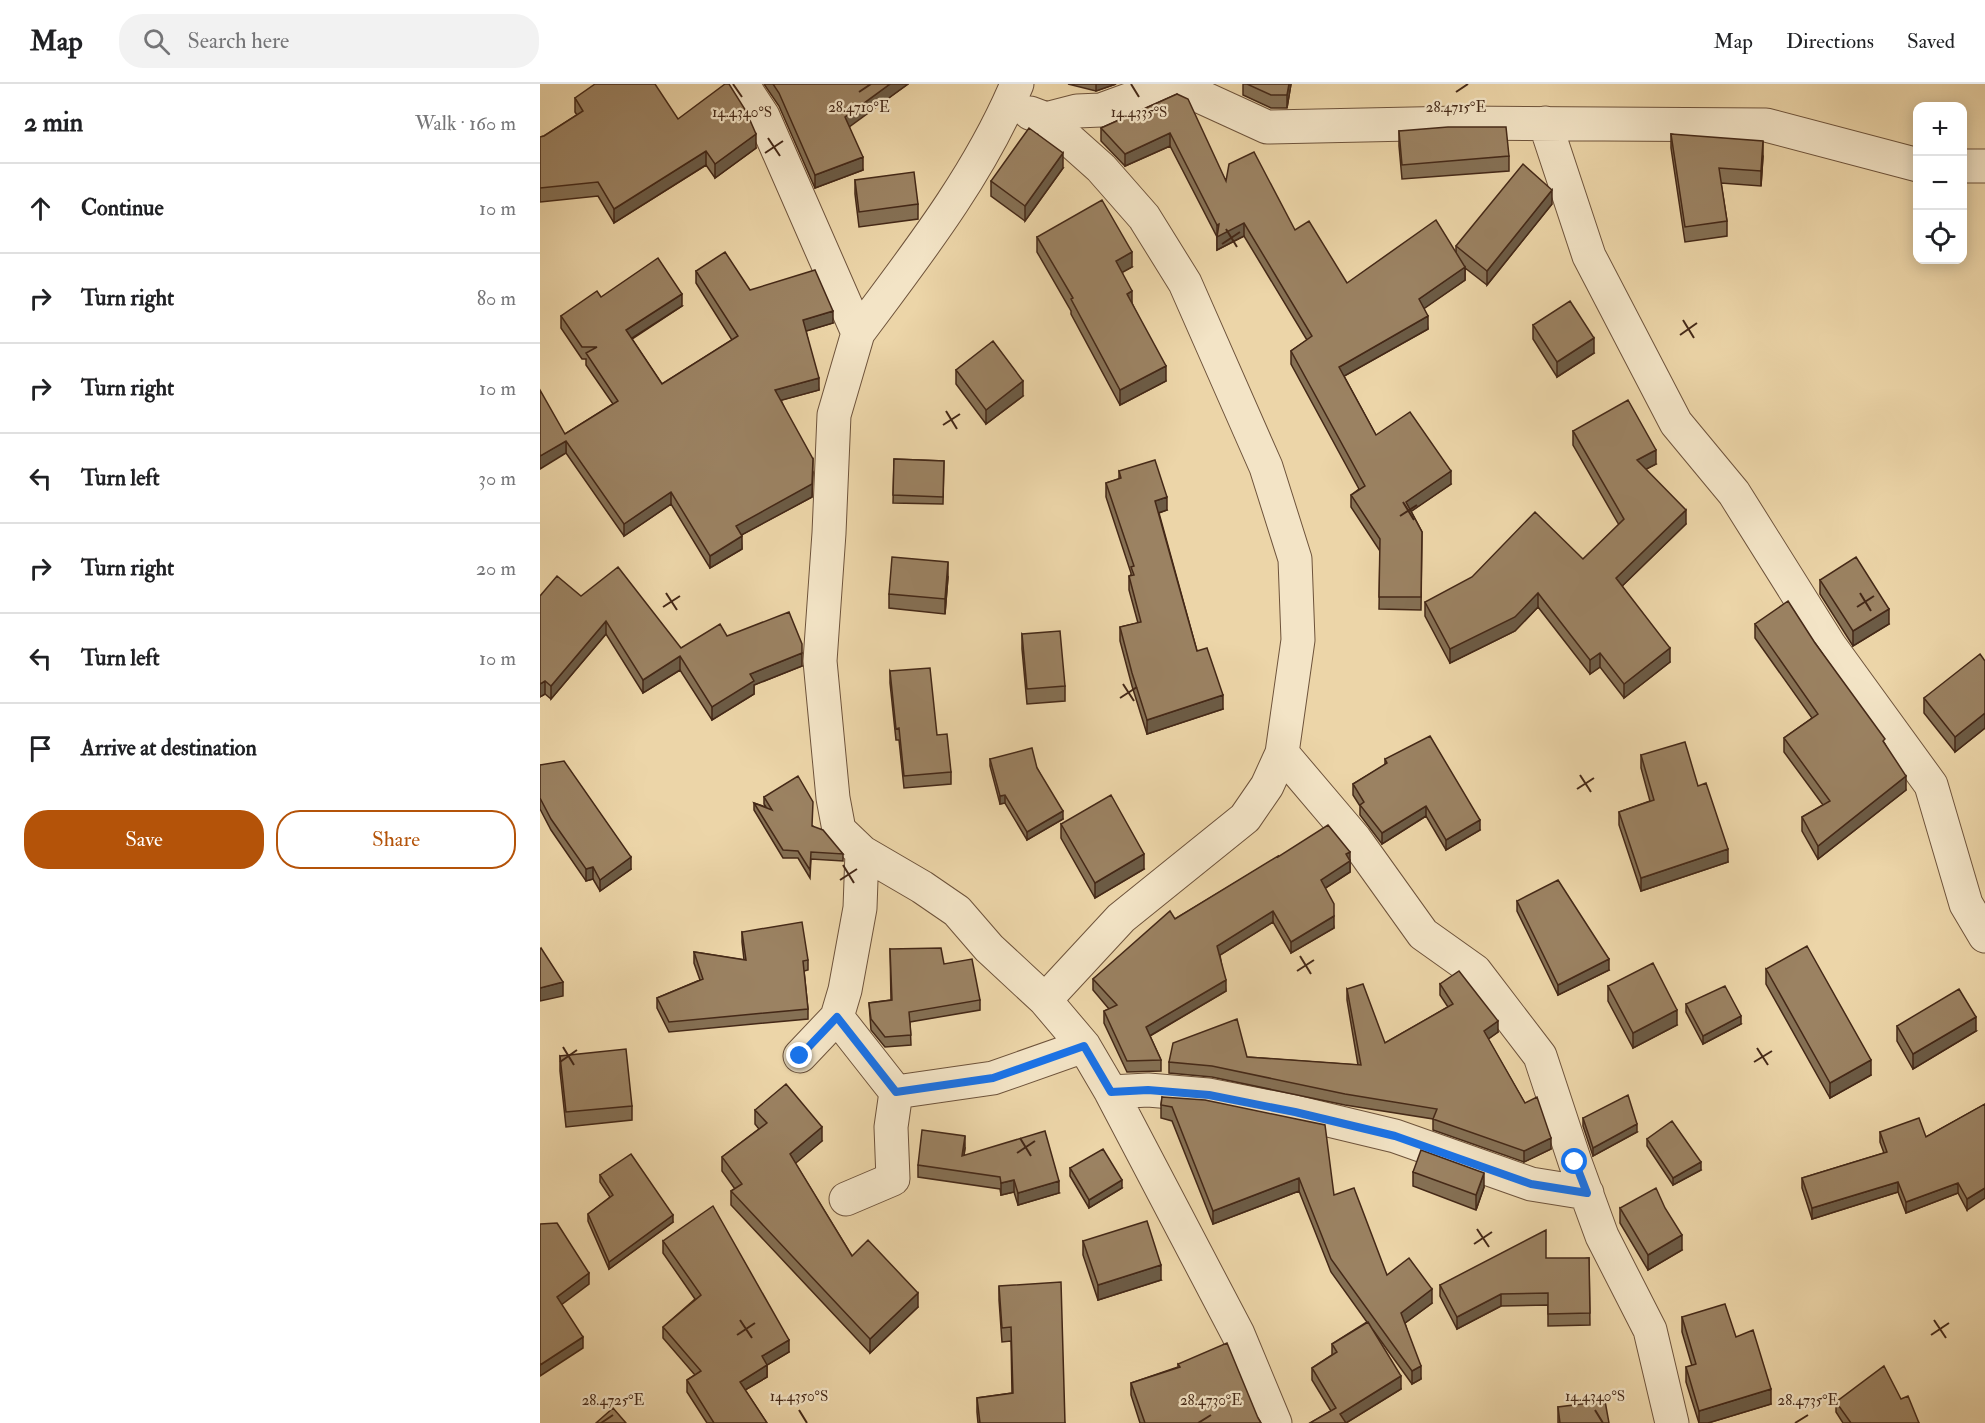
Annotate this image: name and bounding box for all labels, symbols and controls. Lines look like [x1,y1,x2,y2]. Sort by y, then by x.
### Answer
search box [119,14,539,68]
text: Map [30,24,83,59]
icon: search [140,25,173,58]
text: Search here [188,27,289,55]
text: Map [1713,28,1753,55]
text: Directions [1786,28,1874,55]
text: Saved [1907,28,1955,55]
text: 28.4710°E [828,98,890,117]
text: 28.4715°E [1426,98,1486,117]
map controls [1913,102,1967,264]
button: + [1913,102,1967,156]
text: 14.4340°S [712,103,772,122]
text: 14.4335°S [1111,103,1167,122]
text: 2 min [24,107,83,139]
text: Walk · 160 m [415,111,516,136]
button: − [1913,156,1967,210]
icon: ahead [24,192,57,225]
text: Continue [81,194,164,222]
text: 10 m [479,196,516,221]
button: locate [1913,210,1967,264]
icon: right [24,282,57,315]
text: Turn right [81,284,174,312]
text: 80 m [477,286,516,311]
icon: right [24,372,57,405]
text: Turn right [81,374,174,402]
text: 10 m [479,376,516,401]
icon: left [24,462,57,495]
text: Turn left [81,464,160,492]
text: 30 m [478,466,516,491]
icon: right [24,552,57,585]
text: Turn right [81,554,174,582]
text: 20 m [476,556,516,581]
icon: left [24,642,57,675]
text: Turn left [81,644,160,672]
text: 10 m [479,646,516,671]
icon: arrive [24,732,57,765]
text: Arrive at destination [81,734,257,762]
button: Save [24,810,264,869]
button: Share [276,810,516,869]
route end [786,1042,812,1068]
route start [1561,1148,1587,1174]
text: 14.4350°S [770,1387,828,1406]
text: 14.4340°S [1565,1387,1625,1406]
text: 28.4725°E [582,1391,645,1410]
text: 28.4730°E [1180,1391,1242,1410]
text: 28.4735°E [1778,1391,1839,1410]

